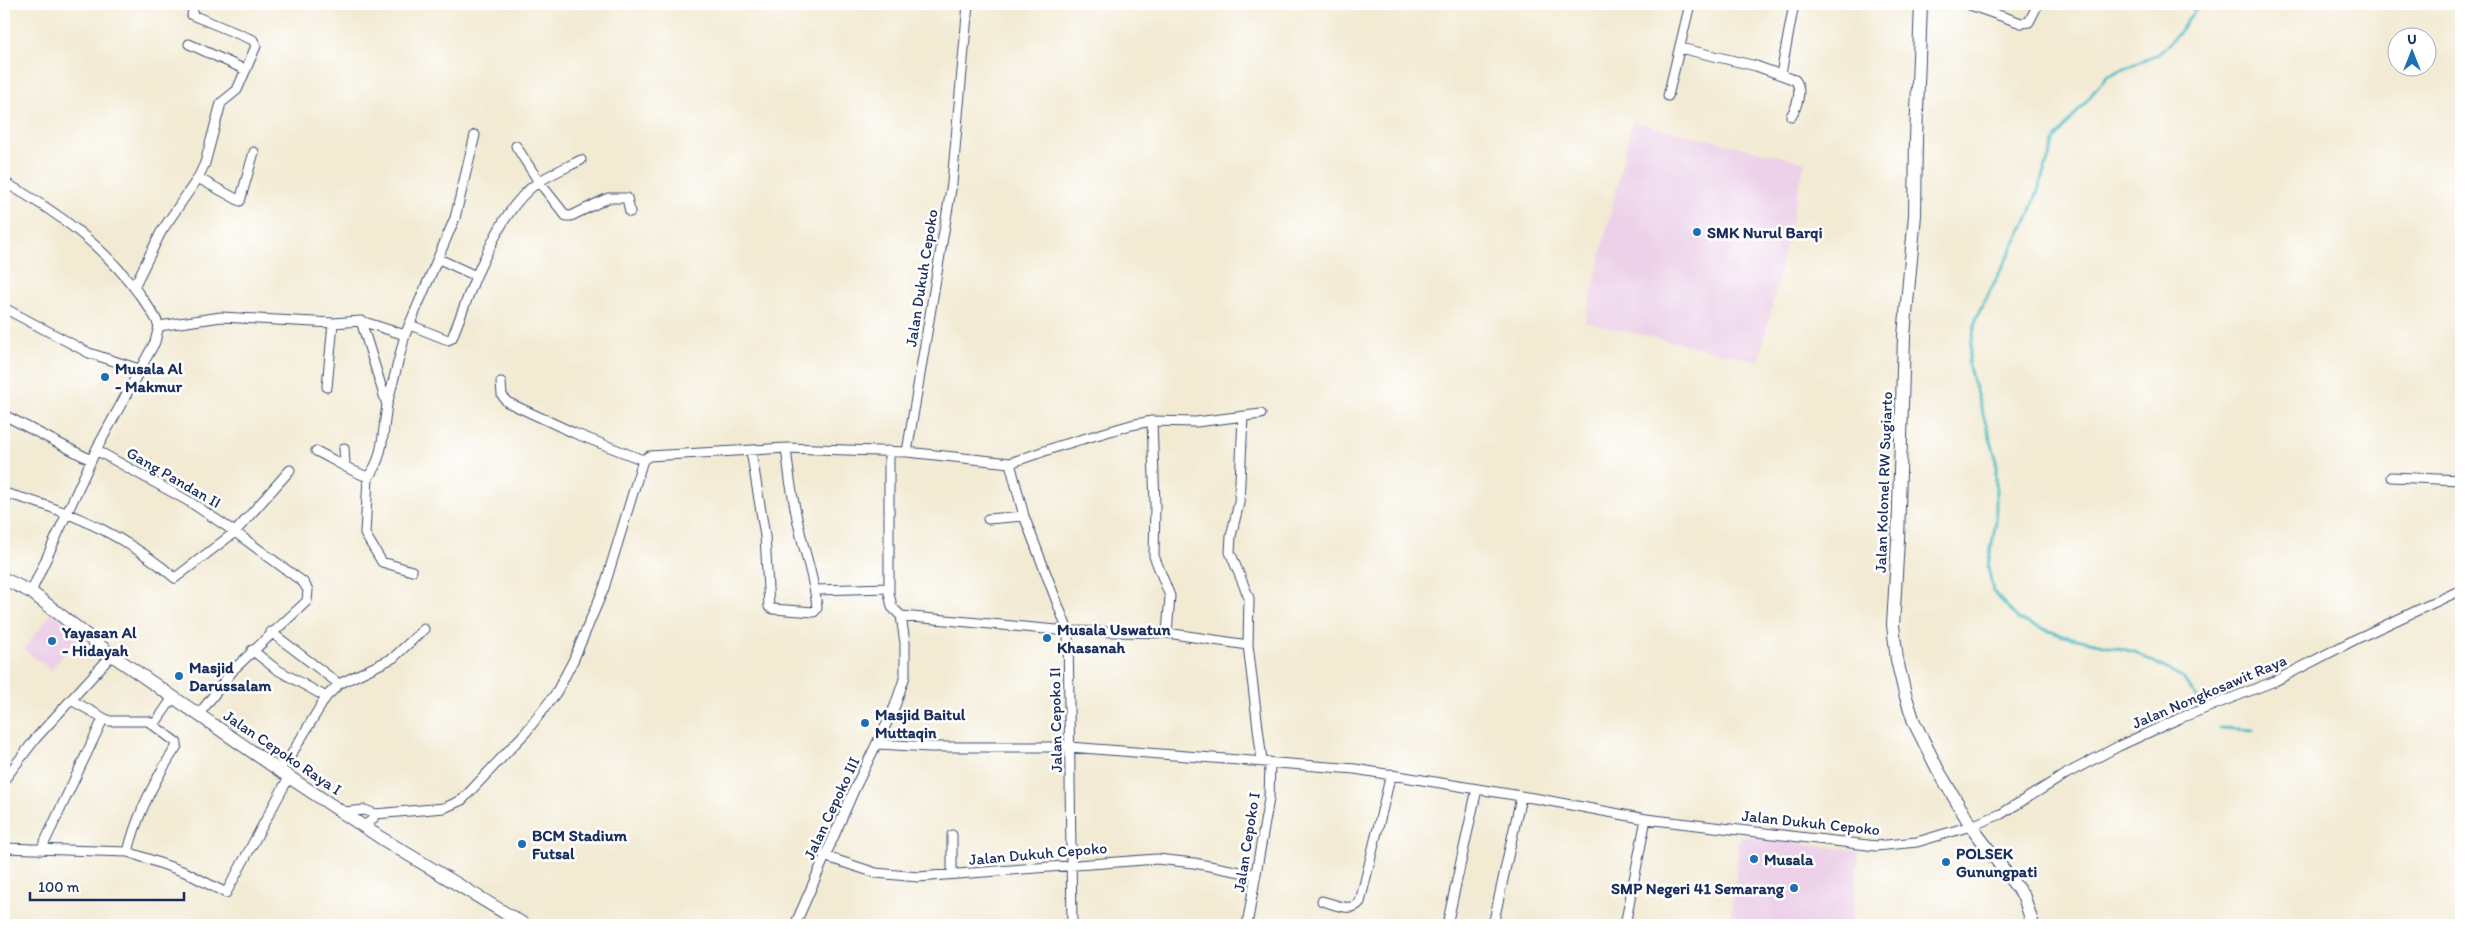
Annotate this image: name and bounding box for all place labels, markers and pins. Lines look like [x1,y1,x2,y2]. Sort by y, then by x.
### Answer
place label: SMK Nurul Barqi [1707,223,1823,243]
marker: SMK Nurul Barqi [1691,226,1703,238]
place label: Musala Al - Makmur [115,359,183,396]
marker: Musala Al - Makmur [99,371,111,383]
place label: Musala Uswatun Khasanah [1057,620,1172,657]
place label: Yayasan Al - Hidayah [61,623,137,661]
marker: Musala Uswatun Khasanah [1041,632,1053,644]
marker: Yayasan Al - Hidayah [46,635,58,647]
place label: Masjid Darussalam [189,658,272,695]
marker: Masjid Darussalam [173,670,185,682]
place label: Masjid Baitul Muttaqin [875,705,966,743]
marker: Masjid Baitul Muttaqin [859,717,871,729]
place label: BCM Stadium Futsal [532,826,628,863]
marker: BCM Stadium Futsal [516,838,528,850]
place label: POLSEK Gunungpati [1956,844,2037,882]
place label: Musala [1764,850,1814,869]
marker: Musala [1748,853,1760,865]
marker: POLSEK Gunungpati [1940,856,1952,868]
place label: SMP Negeri 41 Semarang [1611,879,1785,899]
marker: SMP Negeri 41 Semarang [1788,882,1800,894]

